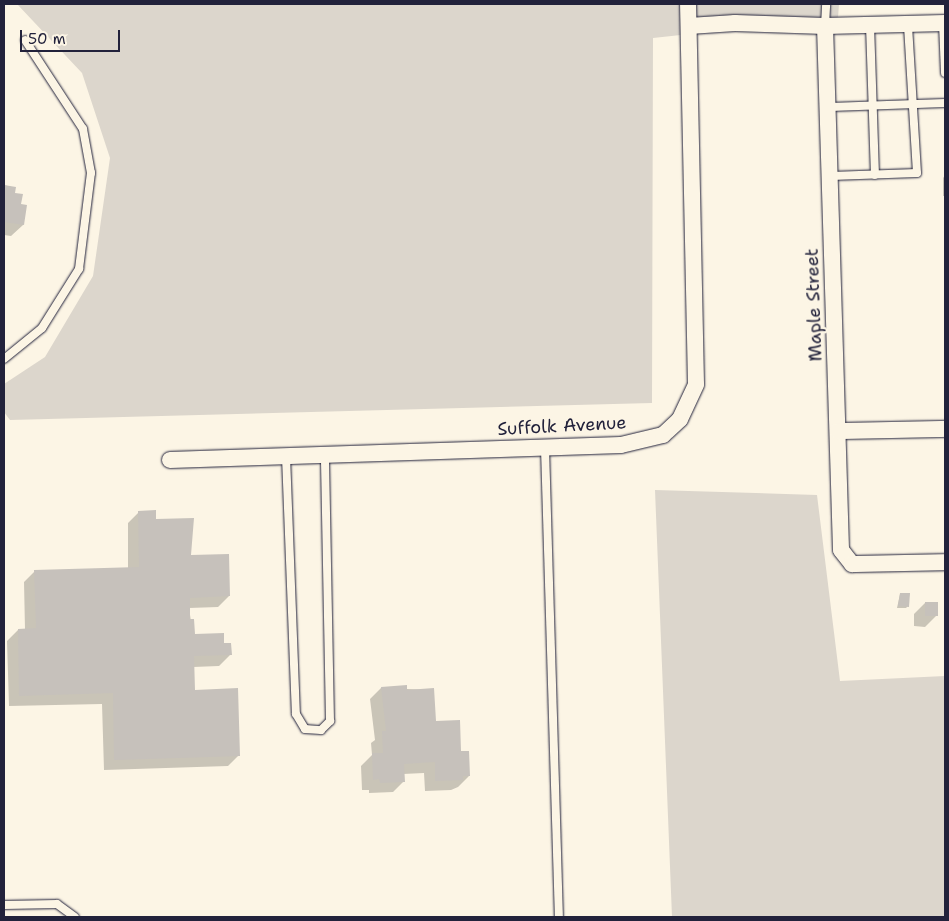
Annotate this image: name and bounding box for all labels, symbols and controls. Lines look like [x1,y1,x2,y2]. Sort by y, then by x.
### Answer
scale bar [22,20,122,52]
text: 50 m [28,29,66,49]
street label: Maple Street [801,248,827,362]
street label: Suffolk Avenue [497,412,627,440]

